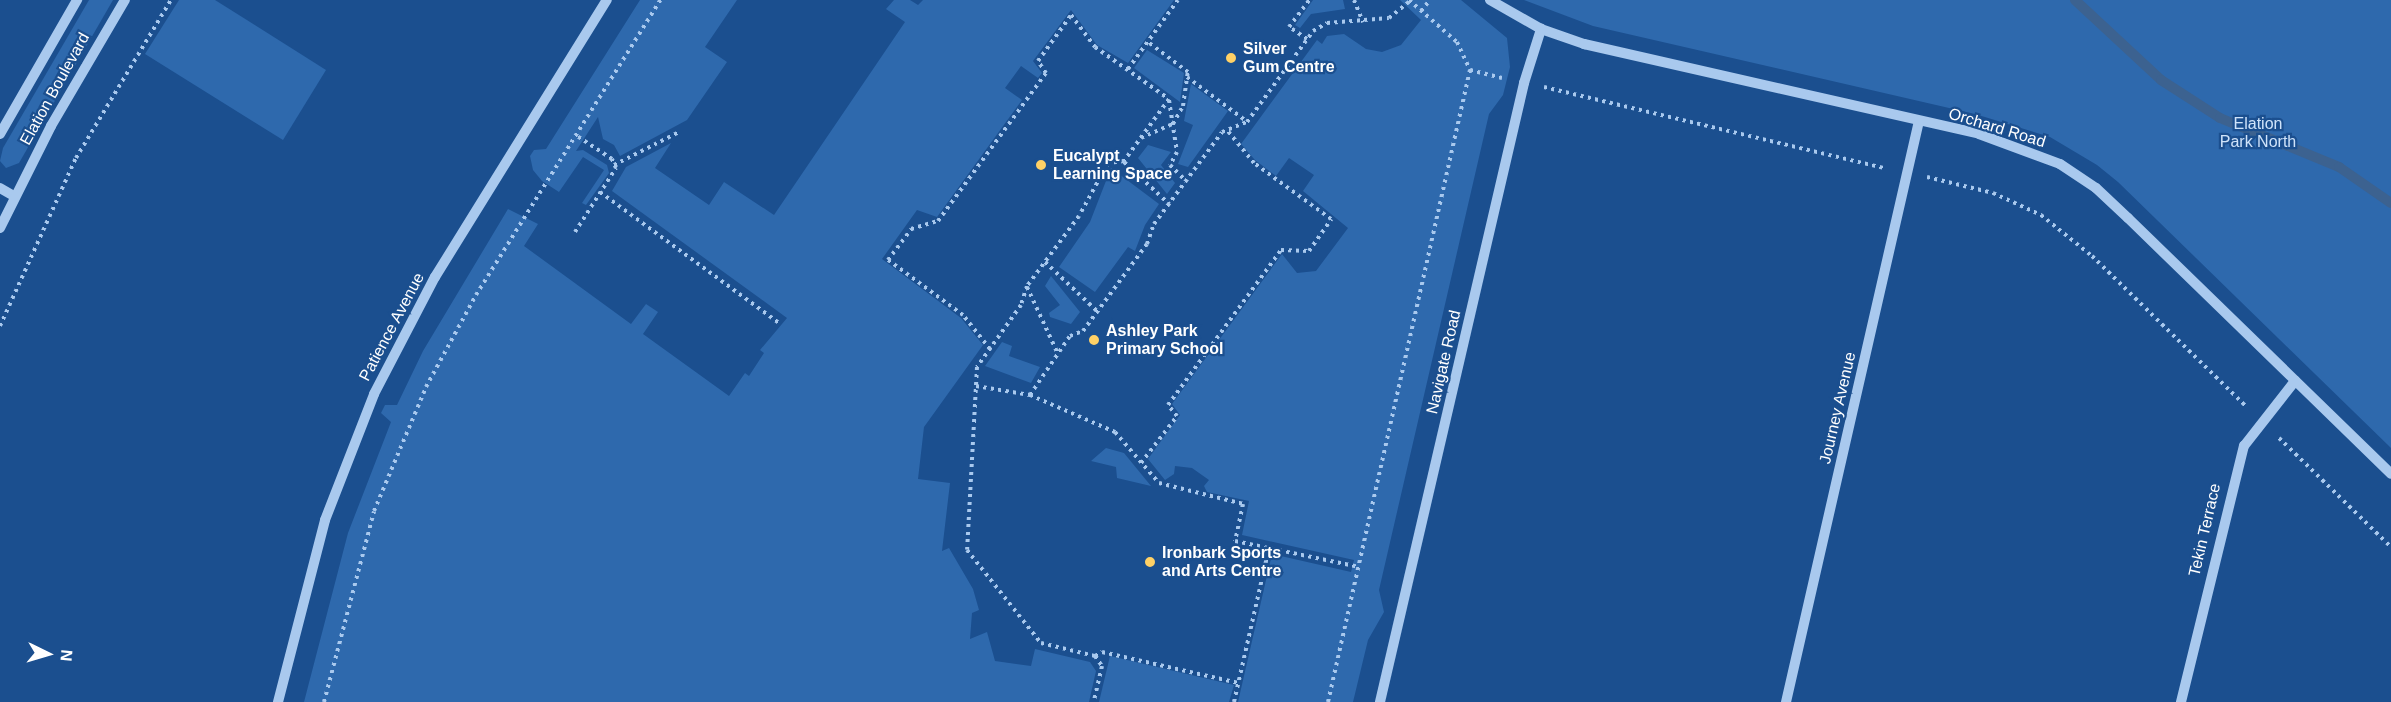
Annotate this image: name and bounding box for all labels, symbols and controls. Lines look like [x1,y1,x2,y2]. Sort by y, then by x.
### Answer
street label: Elation Boulevard [16,30,94,148]
place label: Silver Gum Centre [1243,39,1335,77]
marker: Silver Gum Centre [1224,51,1238,65]
street label: Orchard Road [1946,104,2048,152]
park label: Elation Park North [2220,114,2296,152]
place label: Eucalypt Learning Space [1053,146,1172,184]
marker: Eucalypt Learning Space [1034,158,1048,172]
street label: Patience Avenue [355,269,429,385]
street label: Navigate Road [1423,308,1465,416]
place label: Ashley Park Primary School [1106,321,1223,359]
marker: Ashley Park Primary School [1087,333,1101,347]
street label: Journey Avenue [1816,350,1860,466]
street label: Tekin Terrace [2185,481,2225,579]
place label: Ironbark Sports and Arts Centre [1162,543,1282,581]
marker: Ironbark Sports and Arts Centre [1143,555,1157,569]
north arrow [18,624,78,684]
text: N [57,649,75,662]

